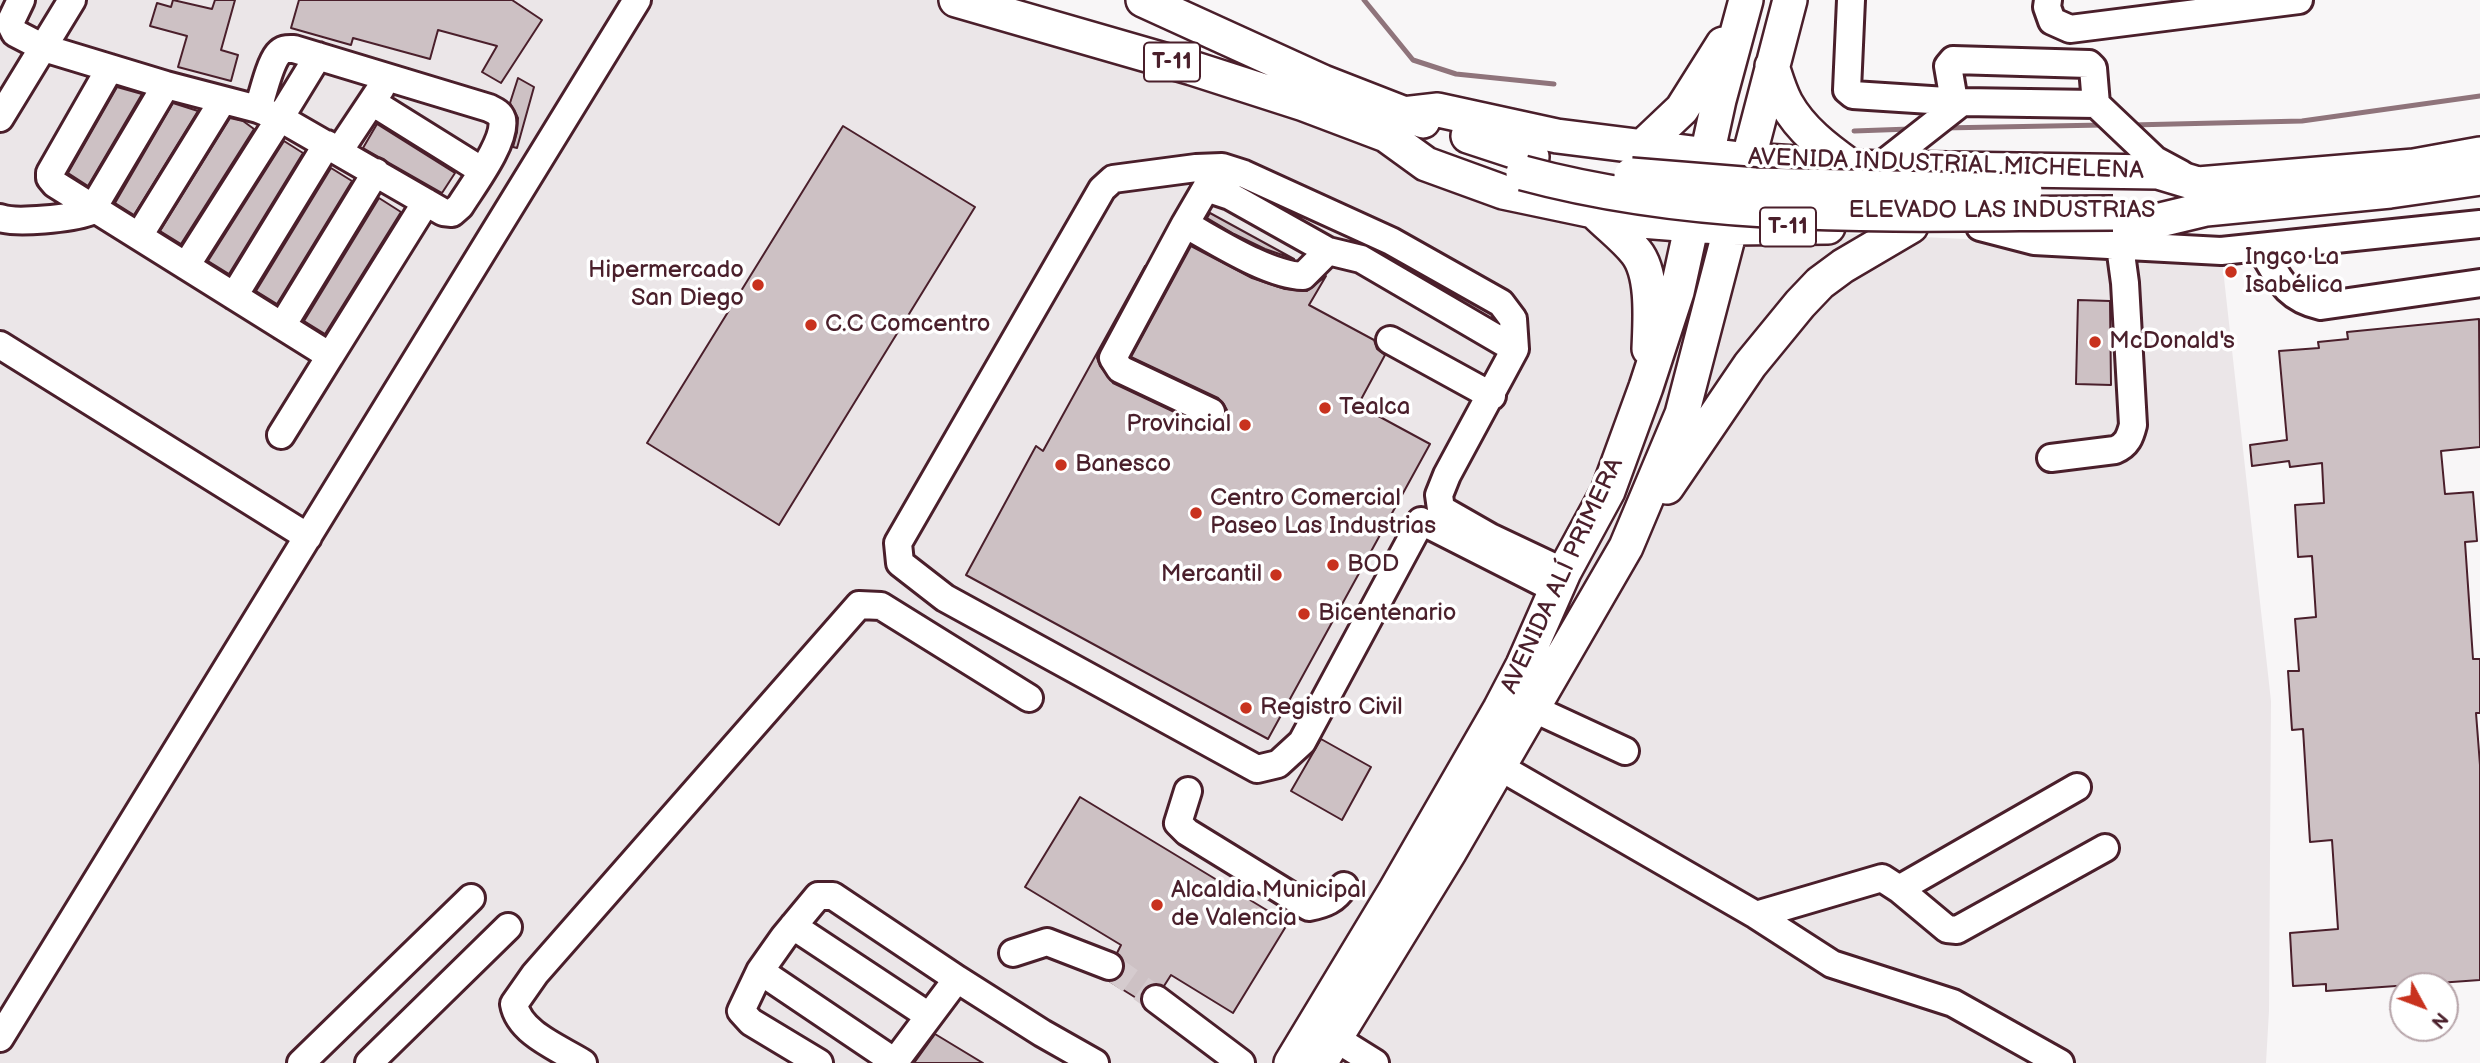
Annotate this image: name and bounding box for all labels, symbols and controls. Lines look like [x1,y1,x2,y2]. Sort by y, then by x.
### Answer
road number: T-11 [1144,43,1200,82]
street label: AVENIDA INDUSTRIAL MICHELENA [1748,144,2144,186]
street label: ELEVADO LAS INDUSTRIAS [1848,197,2156,225]
road number: T-11 [1760,208,1816,246]
place label: Ingco La Isabélica [2245,244,2343,300]
place label: Hipermercado San Diego [588,257,744,313]
marker: Ingco La Isabélica [2223,264,2239,280]
marker: Hipermercado San Diego [750,277,766,293]
place label: C.C Comcentro [825,311,990,339]
marker: C.C Comcentro [803,317,819,333]
place label: McDonald's [2109,328,2235,356]
marker: McDonald's [2087,334,2103,350]
place label: Tealca [1339,394,1410,422]
marker: Tealca [1317,400,1333,416]
place label: Provincial [1126,411,1231,439]
marker: Provincial [1237,417,1253,433]
place label: Banesco [1075,451,1171,479]
street label: AVENIDA ALÍ PRIMERA [1496,454,1630,698]
marker: Banesco [1053,457,1069,473]
place label: Centro Comercial Paseo Las Industrias [1210,485,1436,541]
marker: Centro Comercial Paseo Las Industrias [1188,505,1204,521]
place label: BOD [1347,551,1399,579]
marker: BOD [1325,557,1341,573]
place label: Mercantil [1161,561,1262,589]
marker: Mercantil [1268,567,1284,583]
place label: Bicentenario [1318,600,1457,628]
marker: Bicentenario [1296,606,1312,622]
place label: Registro Civil [1260,694,1403,722]
marker: Registro Civil [1238,700,1254,716]
place label: Alcaldia Municipal de Valencia [1171,877,1366,933]
marker: Alcaldia Municipal de Valencia [1149,897,1165,913]
north arrow [2389,972,2459,1042]
text: N [2425,1007,2452,1033]

